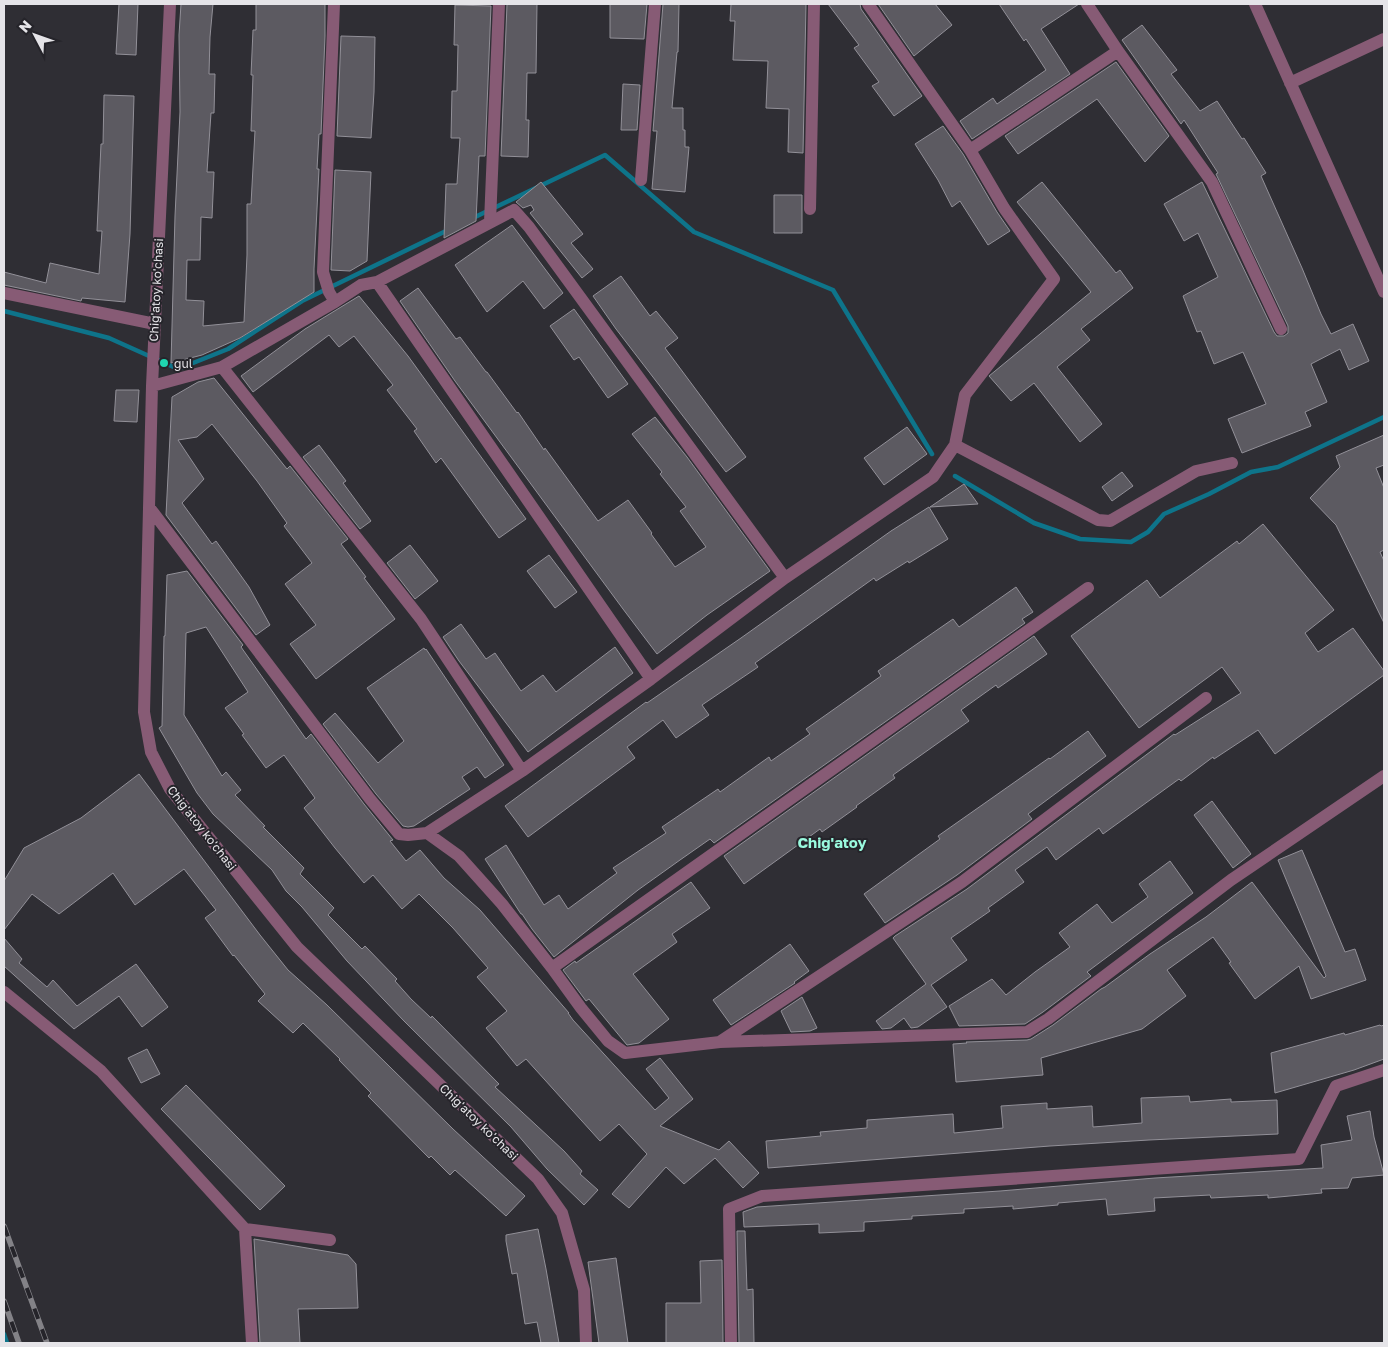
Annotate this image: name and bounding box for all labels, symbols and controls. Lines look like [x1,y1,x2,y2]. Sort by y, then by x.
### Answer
north arrow [10,10,60,60]
text: N [15,17,35,36]
street label: Chig'atoy ko'chasi [146,238,166,342]
place label: gul [174,356,193,371]
marker: gul [158,357,170,369]
street label: Chig'atoy ko'chasi [164,783,240,873]
district label: Chig'atoy [797,833,867,851]
street label: Chig'atoy ko'chasi [437,1081,521,1163]

